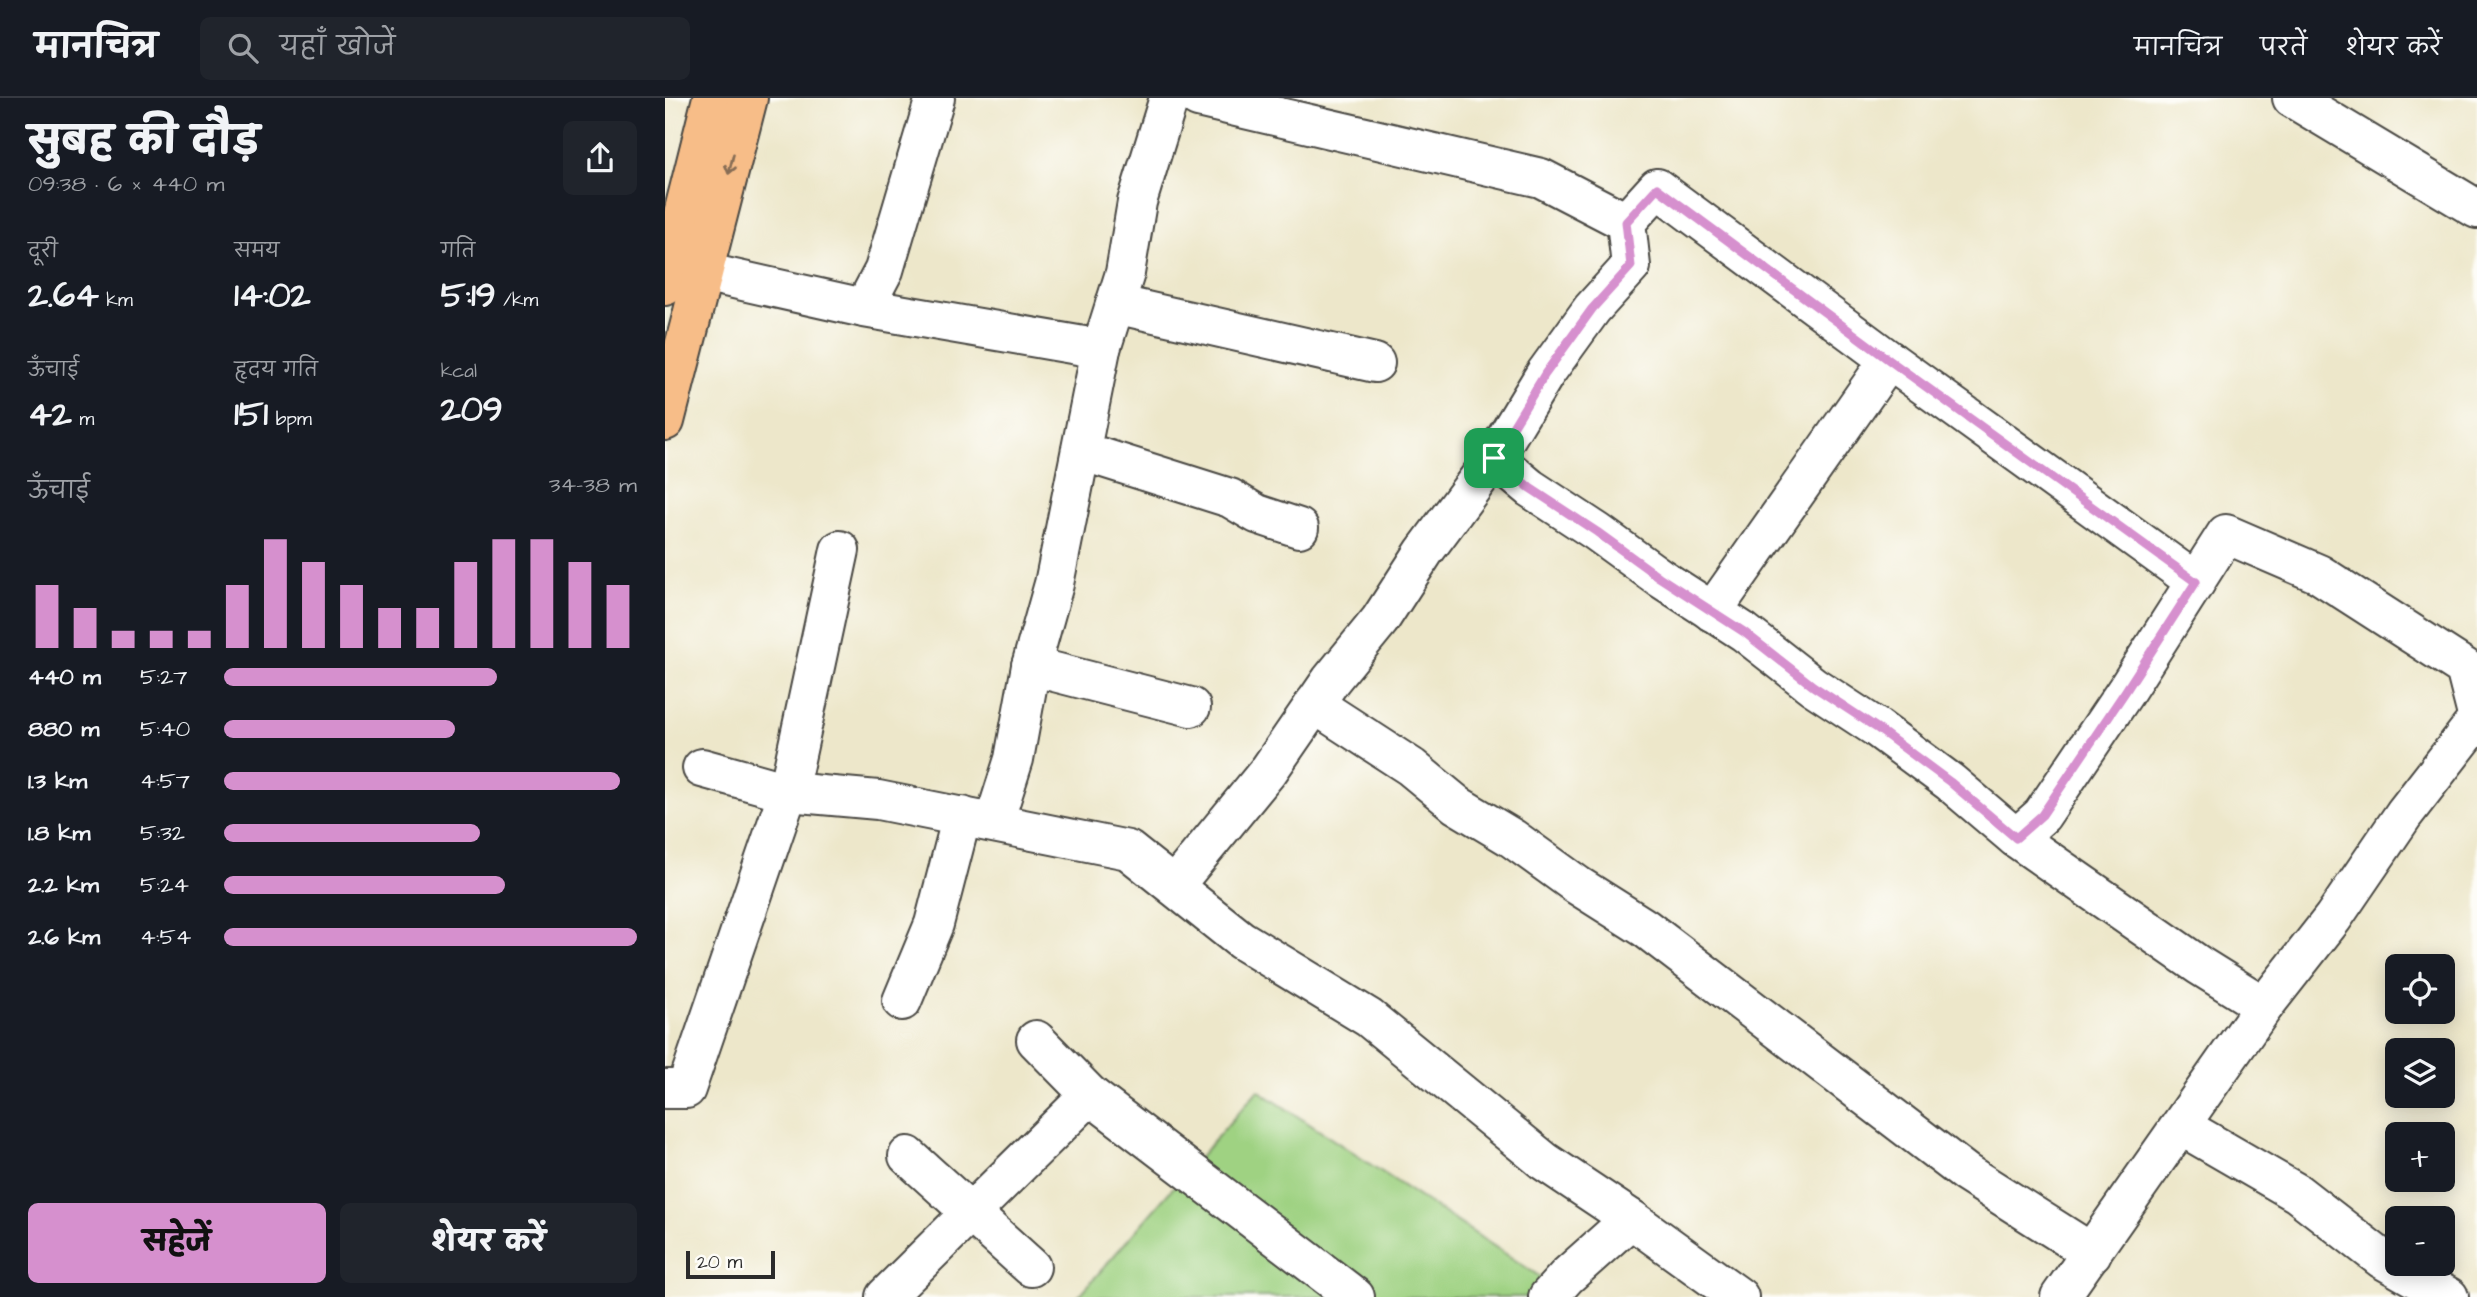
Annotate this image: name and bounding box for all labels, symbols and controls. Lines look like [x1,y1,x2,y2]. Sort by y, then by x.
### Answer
search box [200,17,690,80]
text: मानचित्र [35,24,158,70]
icon: search [224,29,262,67]
text: यहाँ खोजें [280,29,395,65]
text: मानचित्र [2134,31,2222,65]
text: परतें [2260,31,2307,65]
text: शेयर करें [2345,31,2442,65]
text: सुबह की दौड़ [28,116,259,168]
button: share [563,121,637,195]
one-way arrow [724,152,737,175]
text: 09:38 · 6 × 440 m [28,168,224,200]
text: दूरी [28,238,58,265]
text: समय [234,238,280,265]
text: गति [441,238,475,265]
text: 2.64 [28,271,99,320]
text: 14:02 [234,271,311,320]
text: 5:19 [441,271,496,320]
text: km [99,287,133,314]
text: /km [496,287,538,314]
text: ऊँचाई [28,357,79,384]
text: हृदय गति [234,357,318,384]
text: kcal [441,358,477,385]
text: 209 [441,385,503,434]
text: 42 [28,390,72,439]
text: 151 [234,390,268,439]
text: m [72,406,94,433]
text: bpm [268,406,312,433]
pin [1464,428,1524,488]
icon: arrive [1475,439,1513,477]
text: 34–38 m [549,469,637,501]
text: ऊँचाई [28,475,90,507]
text: 440 m [28,661,101,693]
text: 5:27 [140,661,187,693]
text: 880 m [28,713,99,745]
text: 5:40 [140,713,190,745]
text: 1.3 km [28,765,87,797]
text: 4:57 [140,765,190,797]
text: 1.8 km [28,817,90,849]
text: 5:32 [140,817,185,849]
text: 2.2 km [28,869,99,901]
text: 5:24 [140,869,189,901]
text: 2.6 km [28,921,100,953]
text: 4:54 [140,921,191,953]
map controls [2385,954,2455,1276]
button: locate [2385,954,2455,1024]
button: layers [2385,1038,2455,1108]
button: + [2385,1122,2455,1192]
button: सहेजें [28,1203,326,1283]
button: शेयर करें [340,1203,637,1283]
button: − [2385,1206,2455,1276]
scale bar [686,1248,775,1280]
text: 20 m [697,1249,742,1276]

